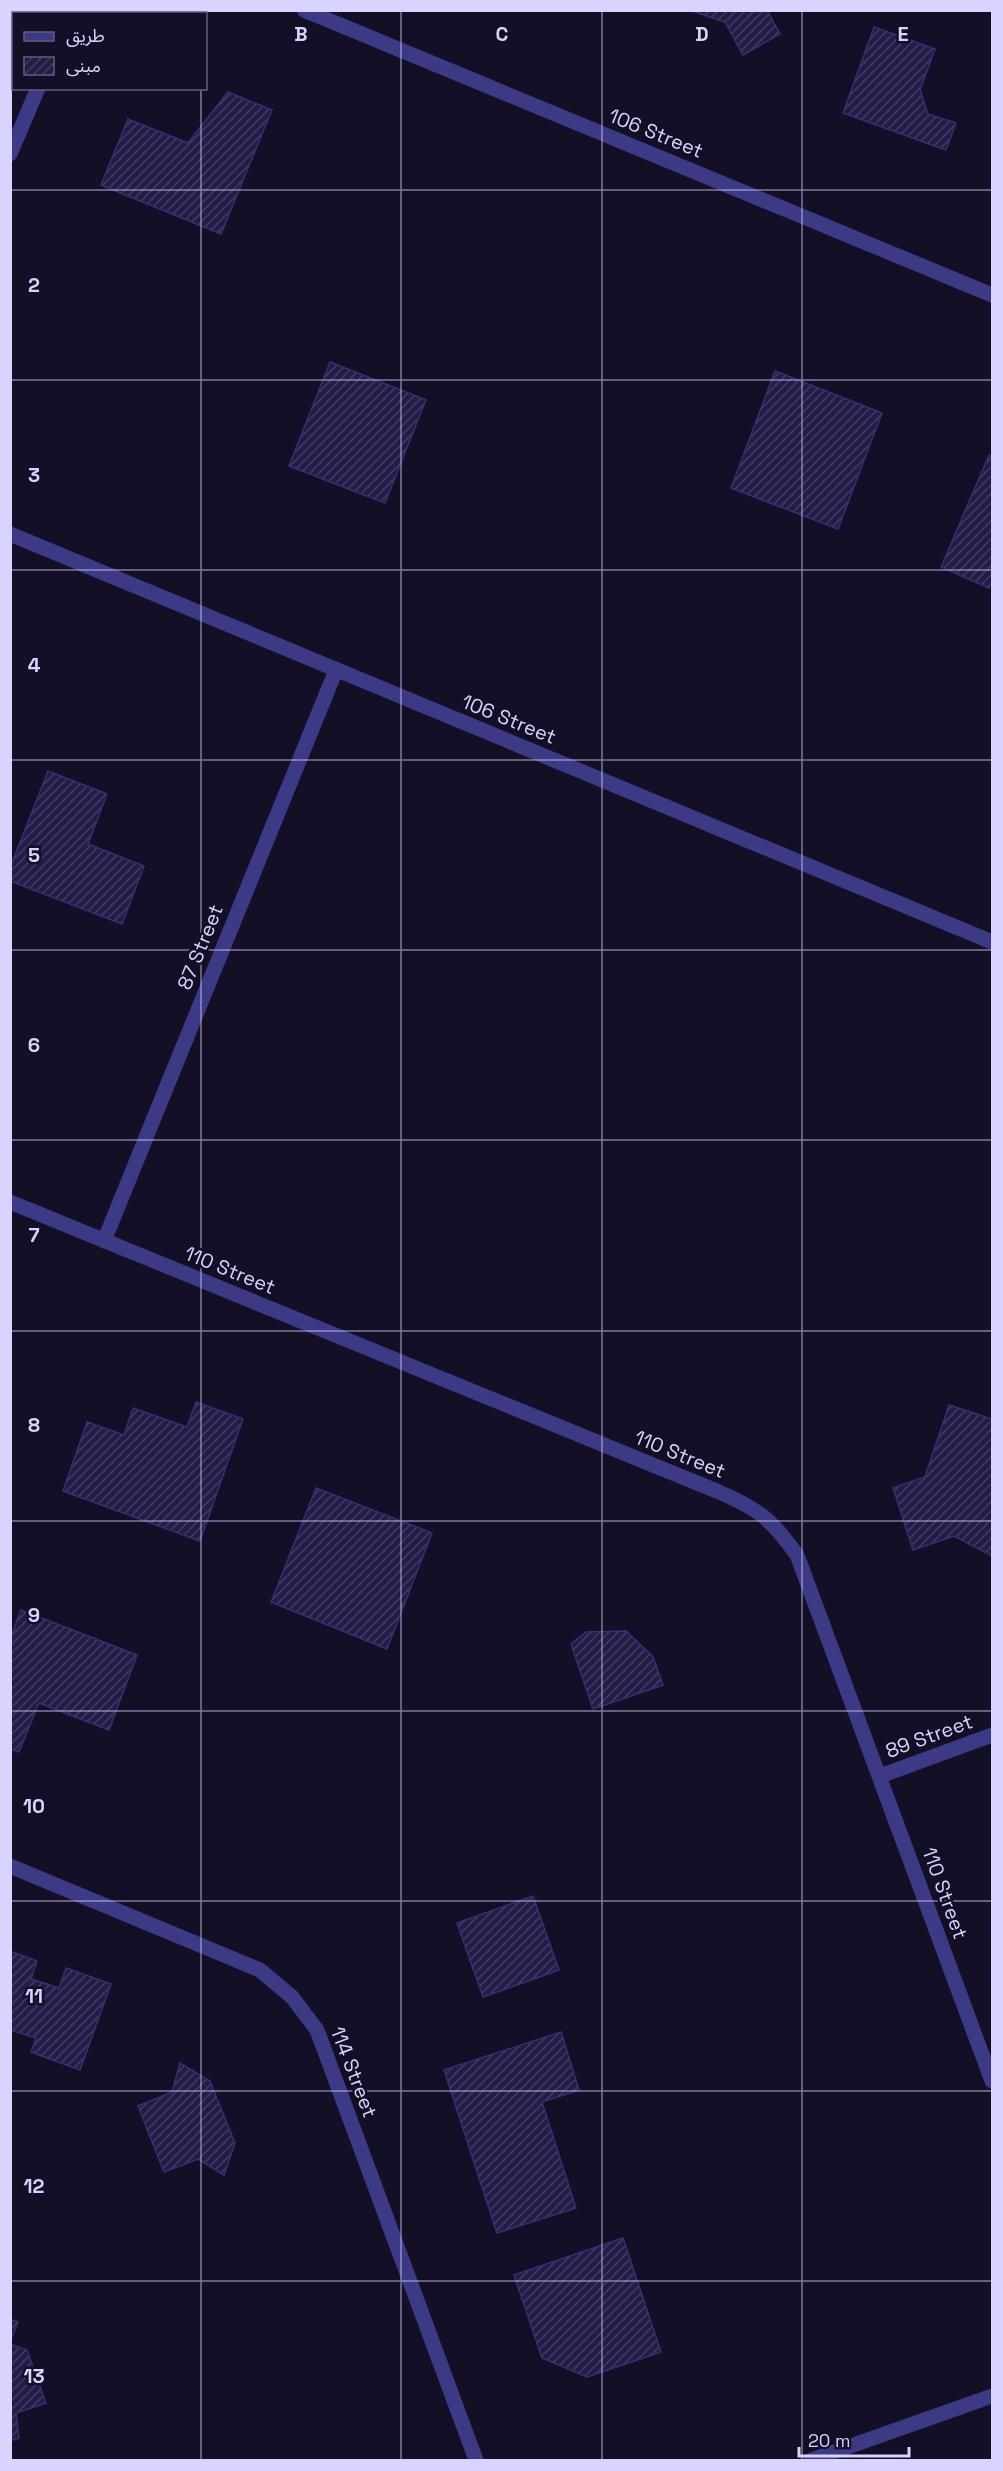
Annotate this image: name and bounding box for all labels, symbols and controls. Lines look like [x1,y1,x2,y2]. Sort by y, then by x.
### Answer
legend [12,12,207,90]
text: B [294,21,308,47]
text: C [496,21,509,47]
text: D [695,21,709,47]
text: E [897,21,909,47]
text: طريق [66,24,105,47]
text: مبنى [66,54,101,77]
street label: 106 Street [605,102,707,164]
text: 2 [28,272,40,298]
text: 3 [28,462,40,488]
text: 4 [28,652,41,678]
street label: 106 Street [458,688,560,750]
text: 5 [28,842,40,868]
street label: 87 Street [171,901,229,993]
text: 6 [28,1032,40,1058]
text: 7 [28,1222,40,1248]
street label: 110 Street [181,1240,279,1300]
text: 8 [28,1412,40,1438]
street label: 110 Street [631,1424,729,1484]
text: 9 [28,1602,40,1628]
street label: 89 Street [882,1708,976,1764]
text: 10 [23,1793,45,1819]
street label: 110 Street [916,1844,974,1942]
text: 11 [25,1983,43,2009]
street label: 114 Street [325,2023,383,2121]
text: 12 [24,2173,45,2199]
text: 13 [23,2363,45,2389]
scale bar [799,2420,908,2458]
text: 20 m [808,2429,851,2452]

